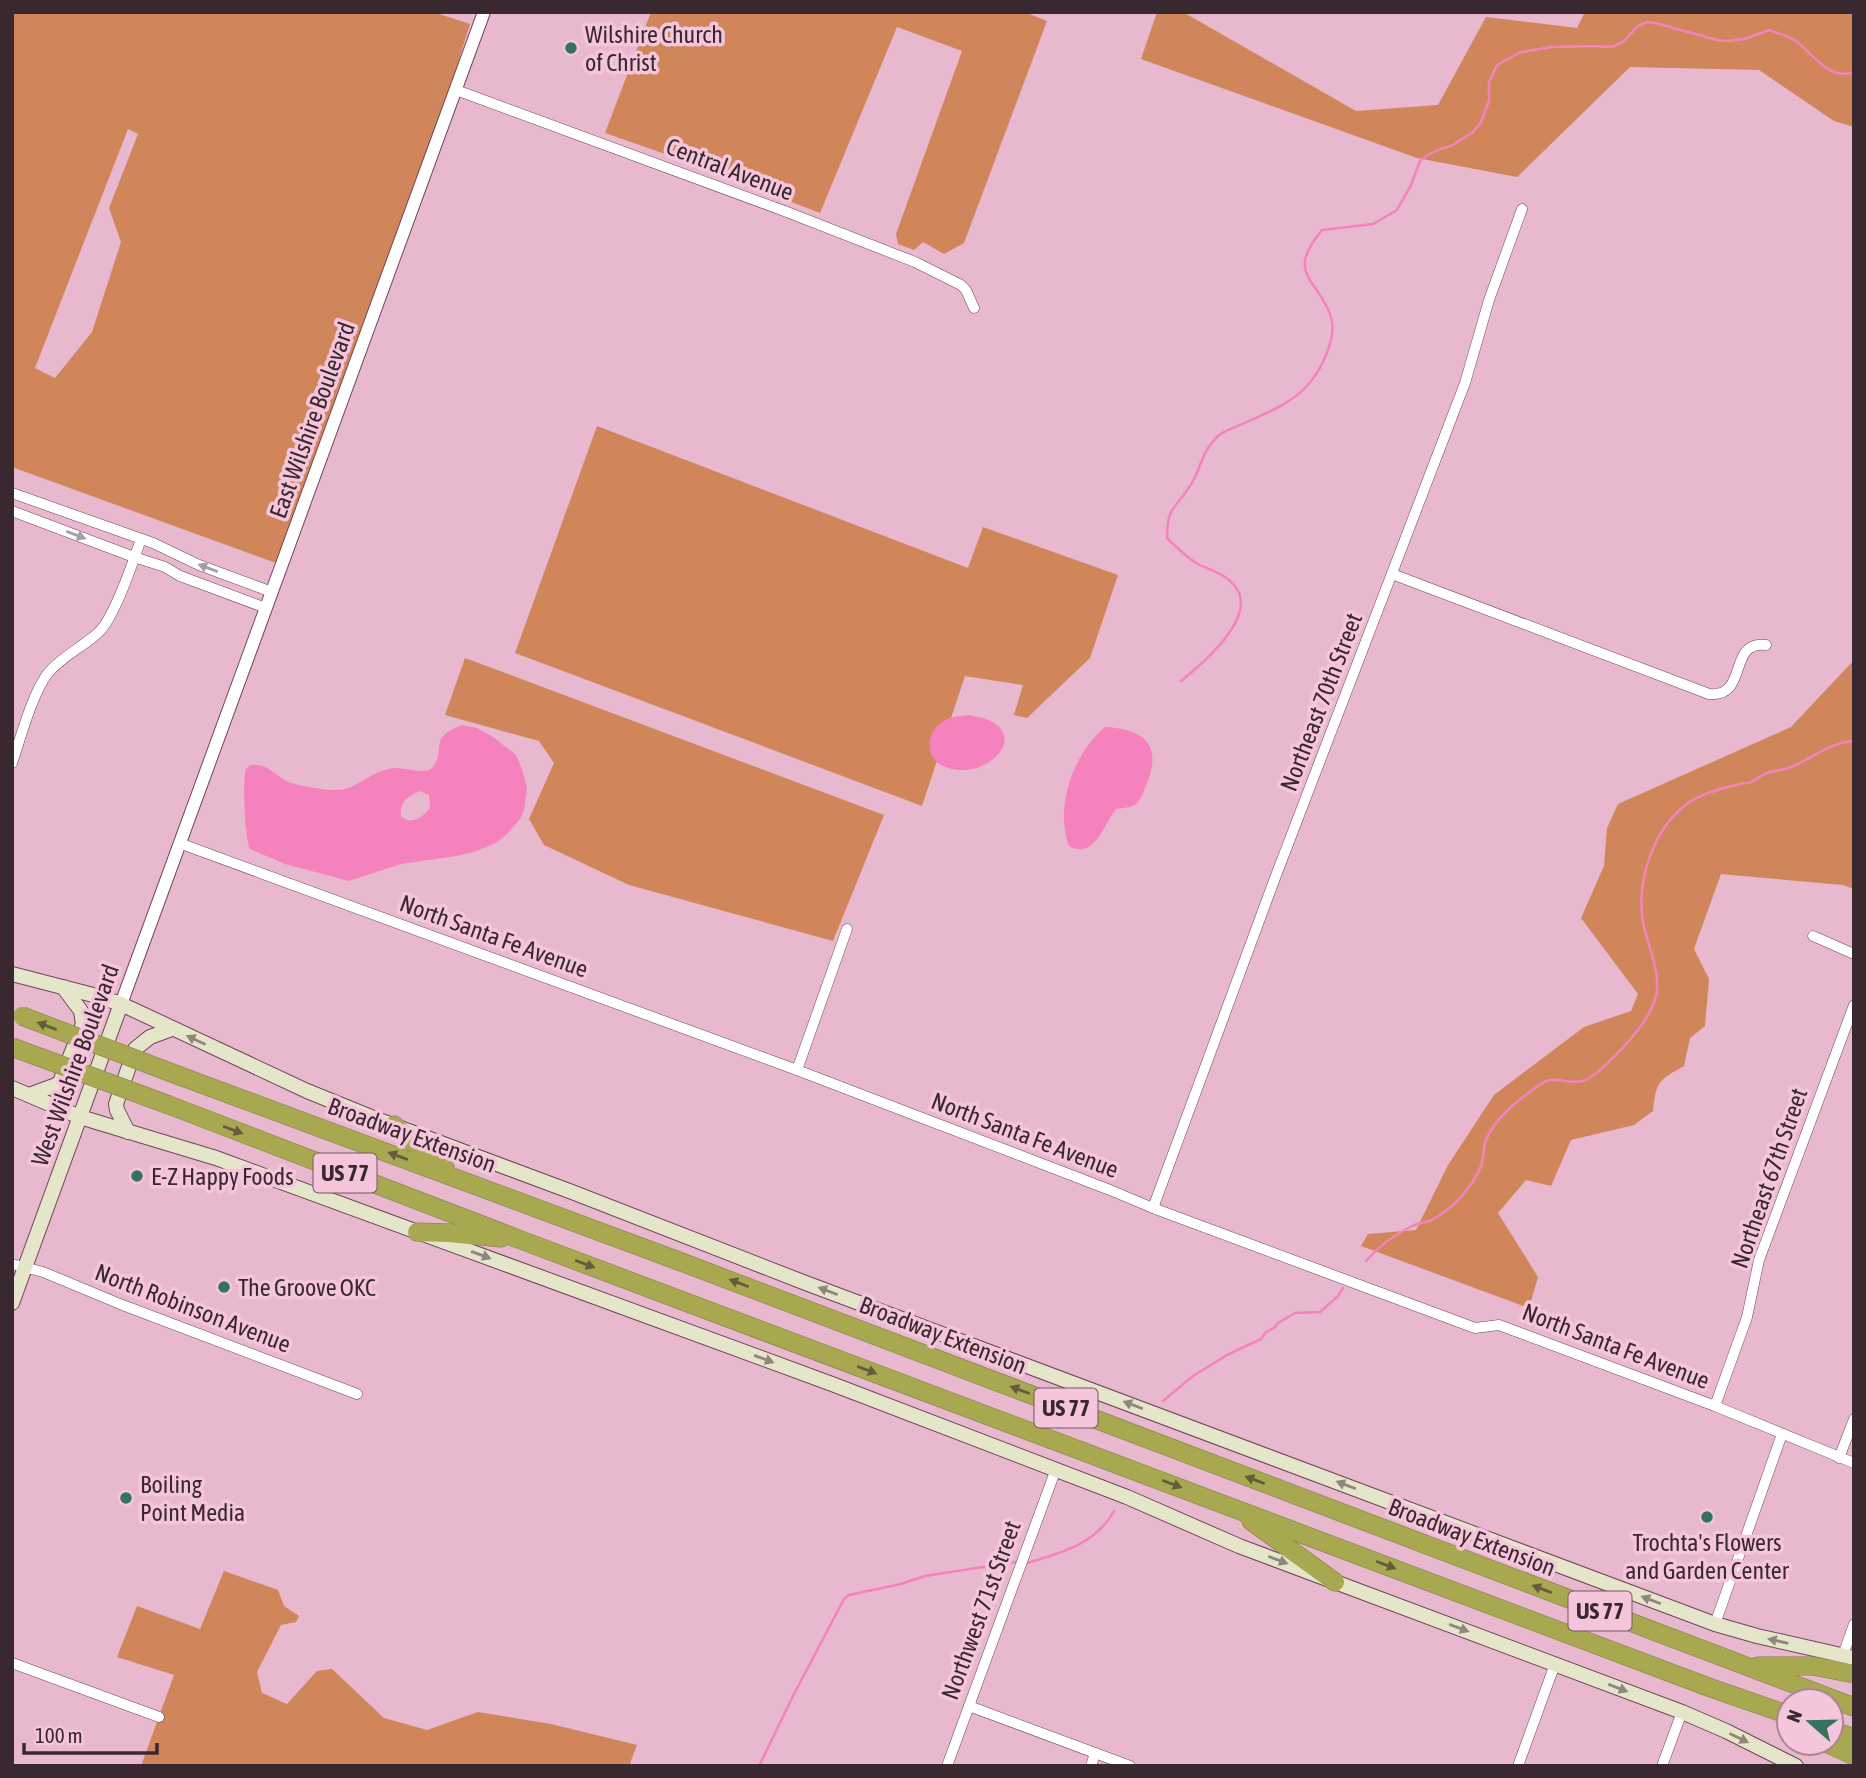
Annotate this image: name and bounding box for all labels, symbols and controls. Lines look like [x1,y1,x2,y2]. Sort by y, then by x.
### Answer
place label: Wilshire Church of Christ [585,21,723,76]
marker: Wilshire Church of Christ [563,40,579,56]
street label: Central Avenue [663,132,797,206]
street label: East Wilshire Boulevard [264,318,360,522]
one-way arrow [66,529,87,540]
one-way arrow [197,562,218,573]
street label: Northeast 70th Street [1275,609,1367,795]
street label: North Santa Fe Avenue [396,889,592,983]
street label: West Wilshire Boulevard [26,960,124,1170]
one-way arrow [36,1020,57,1031]
one-way arrow [186,1034,206,1046]
street label: Northeast 67th Street [1726,1084,1812,1272]
street label: North Santa Fe Avenue [928,1087,1122,1183]
street label: Broadway Extension [324,1092,500,1178]
one-way arrow [222,1124,243,1135]
one-way arrow [388,1150,409,1161]
road number: US 77 [314,1154,376,1192]
place label: E-Z Happy Foods [151,1163,294,1190]
marker: E-Z Happy Foods [129,1168,145,1184]
one-way arrow [471,1250,492,1261]
street label: North Robinson Avenue [92,1258,294,1358]
one-way arrow [575,1259,596,1270]
place label: The Groove OKC [238,1274,376,1301]
one-way arrow [728,1278,749,1289]
marker: The Groove OKC [216,1279,232,1295]
one-way arrow [818,1286,839,1297]
street label: Broadway Extension [856,1291,1030,1379]
street label: North Santa Fe Avenue [1519,1298,1713,1394]
one-way arrow [754,1354,775,1365]
one-way arrow [857,1364,878,1375]
one-way arrow [1009,1385,1030,1396]
road number: US 77 [1034,1388,1098,1428]
one-way arrow [1122,1400,1143,1411]
place label: Boiling Point Media [140,1471,245,1526]
one-way arrow [1245,1475,1266,1486]
one-way arrow [1161,1479,1182,1490]
one-way arrow [1335,1480,1356,1491]
marker: Boiling Point Media [118,1490,134,1506]
street label: Broadway Extension [1385,1493,1559,1581]
marker: Trochta's Flowers and Garden Center [1699,1509,1715,1525]
street label: Northwest 71st Street [936,1517,1026,1703]
place label: Trochta's Flowers and Garden Center [1625,1529,1790,1584]
one-way arrow [1267,1555,1288,1566]
one-way arrow [1376,1560,1397,1571]
one-way arrow [1532,1584,1553,1595]
road number: US 77 [1568,1592,1632,1630]
one-way arrow [1640,1594,1661,1605]
one-way arrow [1448,1623,1469,1634]
one-way arrow [1767,1635,1789,1646]
one-way arrow [1608,1683,1629,1694]
north arrow [1775,1687,1845,1757]
text: N [1782,1707,1806,1725]
scale bar [24,1712,158,1756]
text: 100 m [35,1723,83,1747]
one-way arrow [1729,1732,1749,1743]

